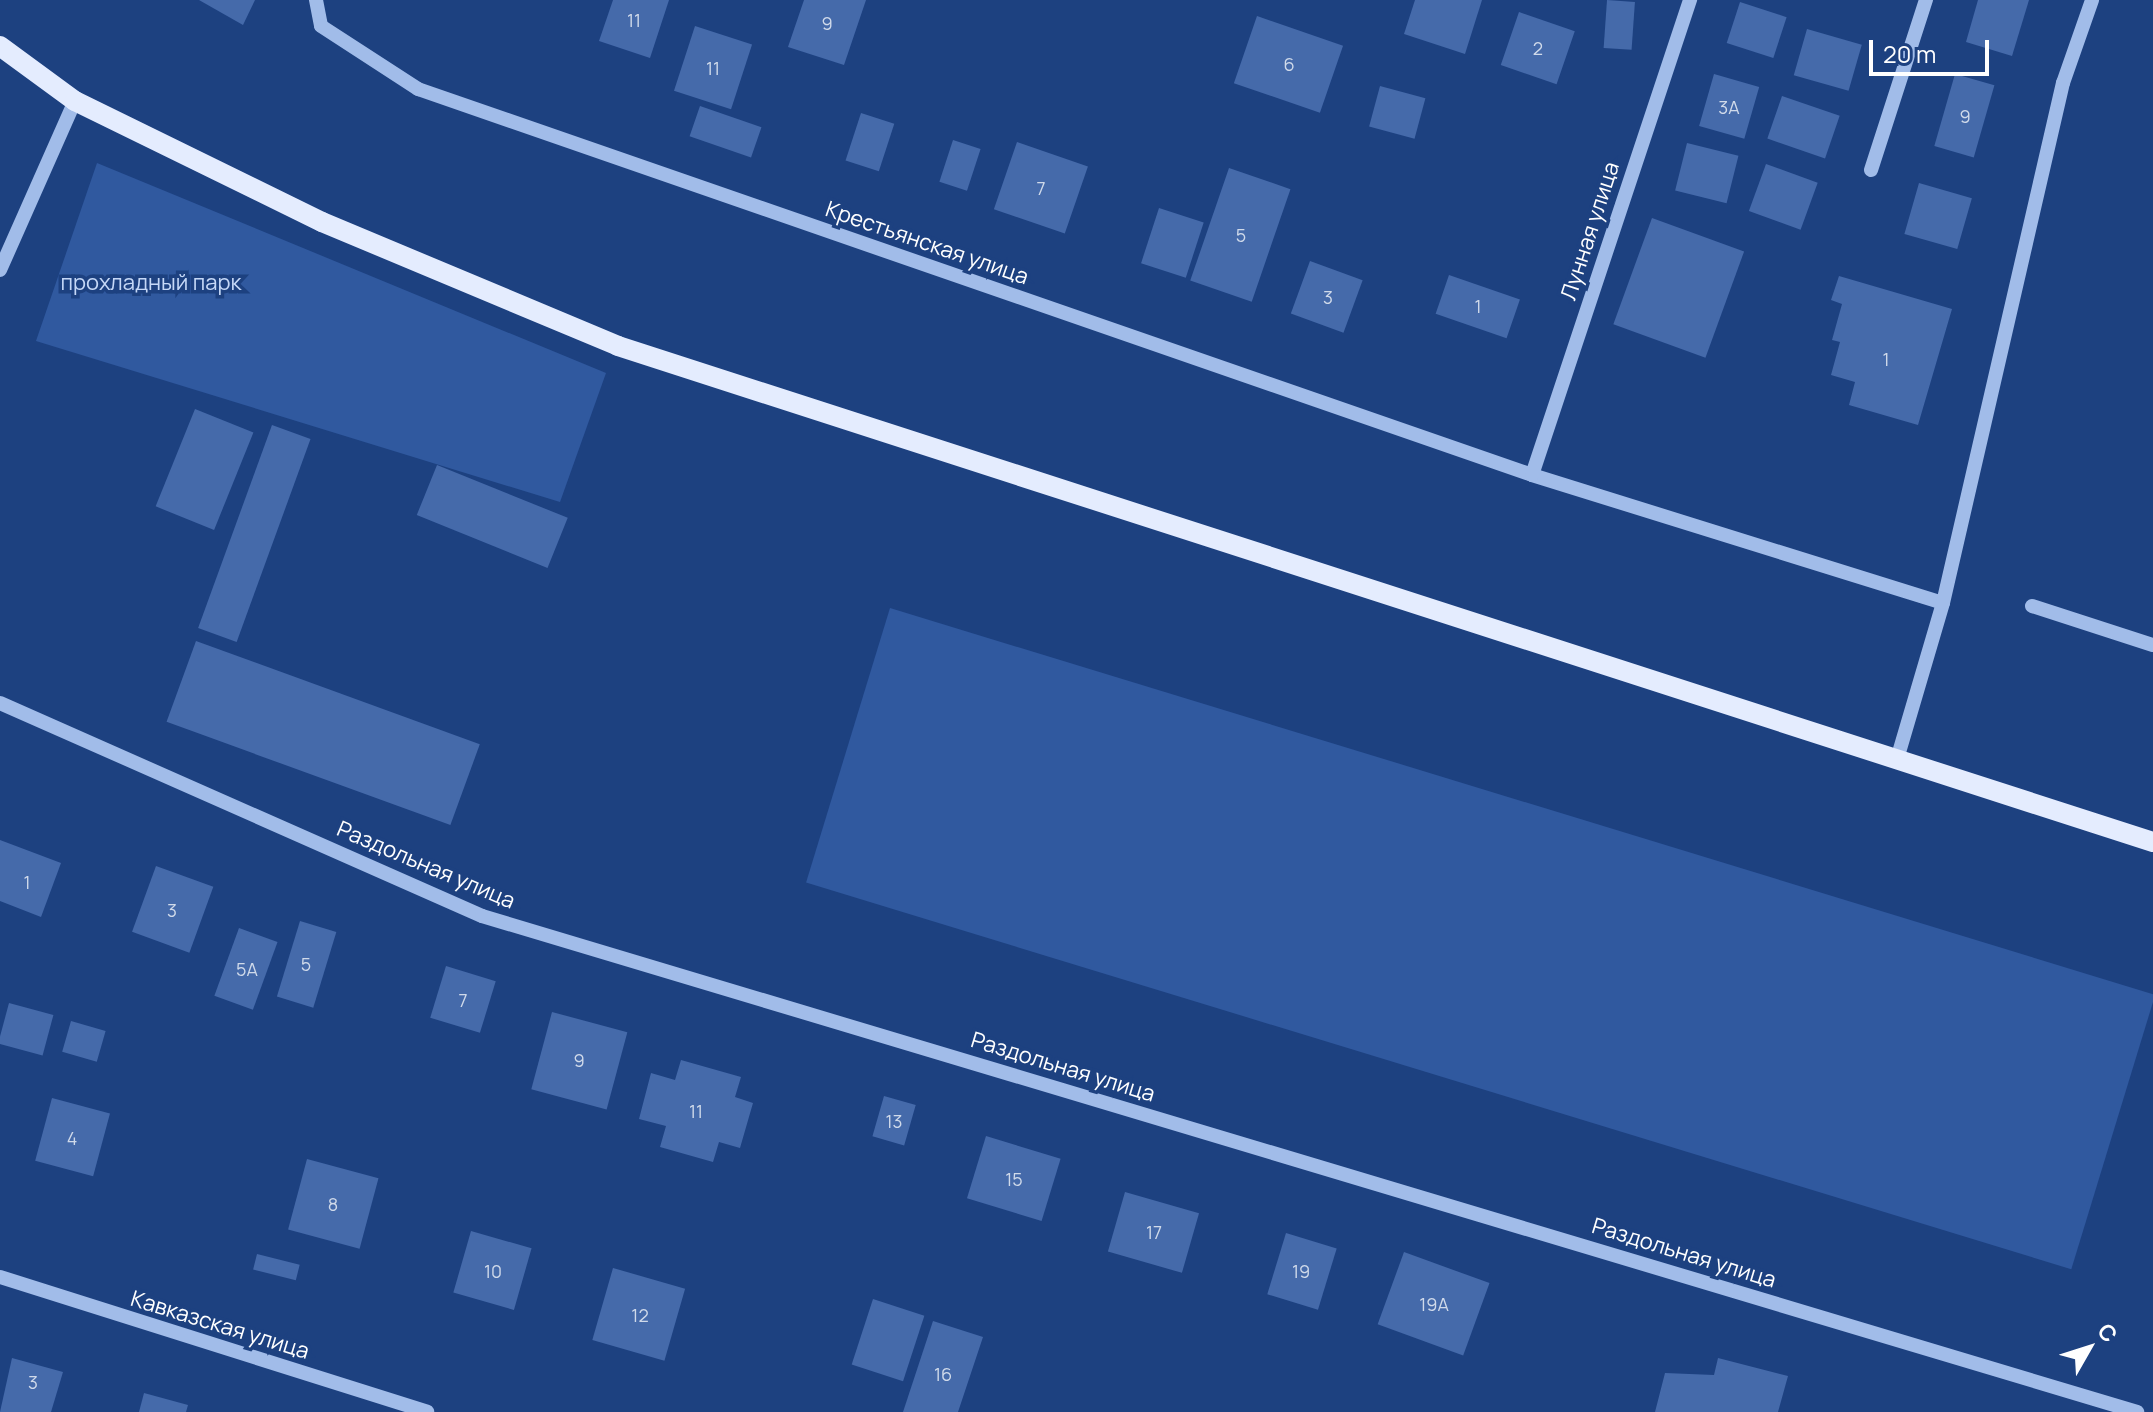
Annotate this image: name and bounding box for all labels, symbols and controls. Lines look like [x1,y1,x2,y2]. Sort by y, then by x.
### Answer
house number: 11 [627,9,641,31]
house number: 9 [821,12,833,34]
scale bar [1873,24,1993,74]
house number: 2 [1533,37,1543,59]
text: 20 m [1883,37,1936,70]
house number: 6 [1283,53,1295,75]
house number: 11 [706,57,720,79]
house number: 3А [1718,96,1740,118]
house number: 9 [1959,105,1971,127]
street label: Лунная улица [1555,158,1625,304]
house number: 7 [1036,177,1046,199]
street label: Крестьянская улица [822,196,1032,290]
house number: 5 [1236,224,1246,246]
park label: прохладный парк [61,270,241,296]
house number: 3 [1323,286,1333,308]
house number: 1 [1474,295,1482,317]
house number: 1 [1882,348,1890,370]
street label: Раздольная улица [333,816,519,914]
house number: 1 [23,871,31,893]
house number: 3 [167,899,177,921]
house number: 5 [301,953,311,975]
house number: 5А [236,958,258,980]
house number: 7 [458,989,468,1011]
street label: Раздольная улица [968,1026,1158,1108]
house number: 9 [573,1049,585,1071]
house number: 11 [689,1100,703,1122]
house number: 13 [886,1110,902,1132]
house number: 4 [67,1127,77,1149]
house number: 15 [1005,1168,1023,1190]
house number: 8 [328,1193,338,1215]
street label: Раздольная улица [1589,1212,1779,1294]
house number: 17 [1146,1221,1162,1243]
house number: 10 [484,1260,502,1282]
house number: 19 [1292,1260,1310,1282]
street label: Кавказская улица [128,1285,312,1365]
house number: 19А [1419,1293,1449,1315]
house number: 12 [631,1304,649,1326]
north arrow [2049,1308,2129,1388]
text: С [2091,1317,2124,1349]
house number: 16 [934,1363,952,1385]
house number: 3 [28,1371,38,1393]

